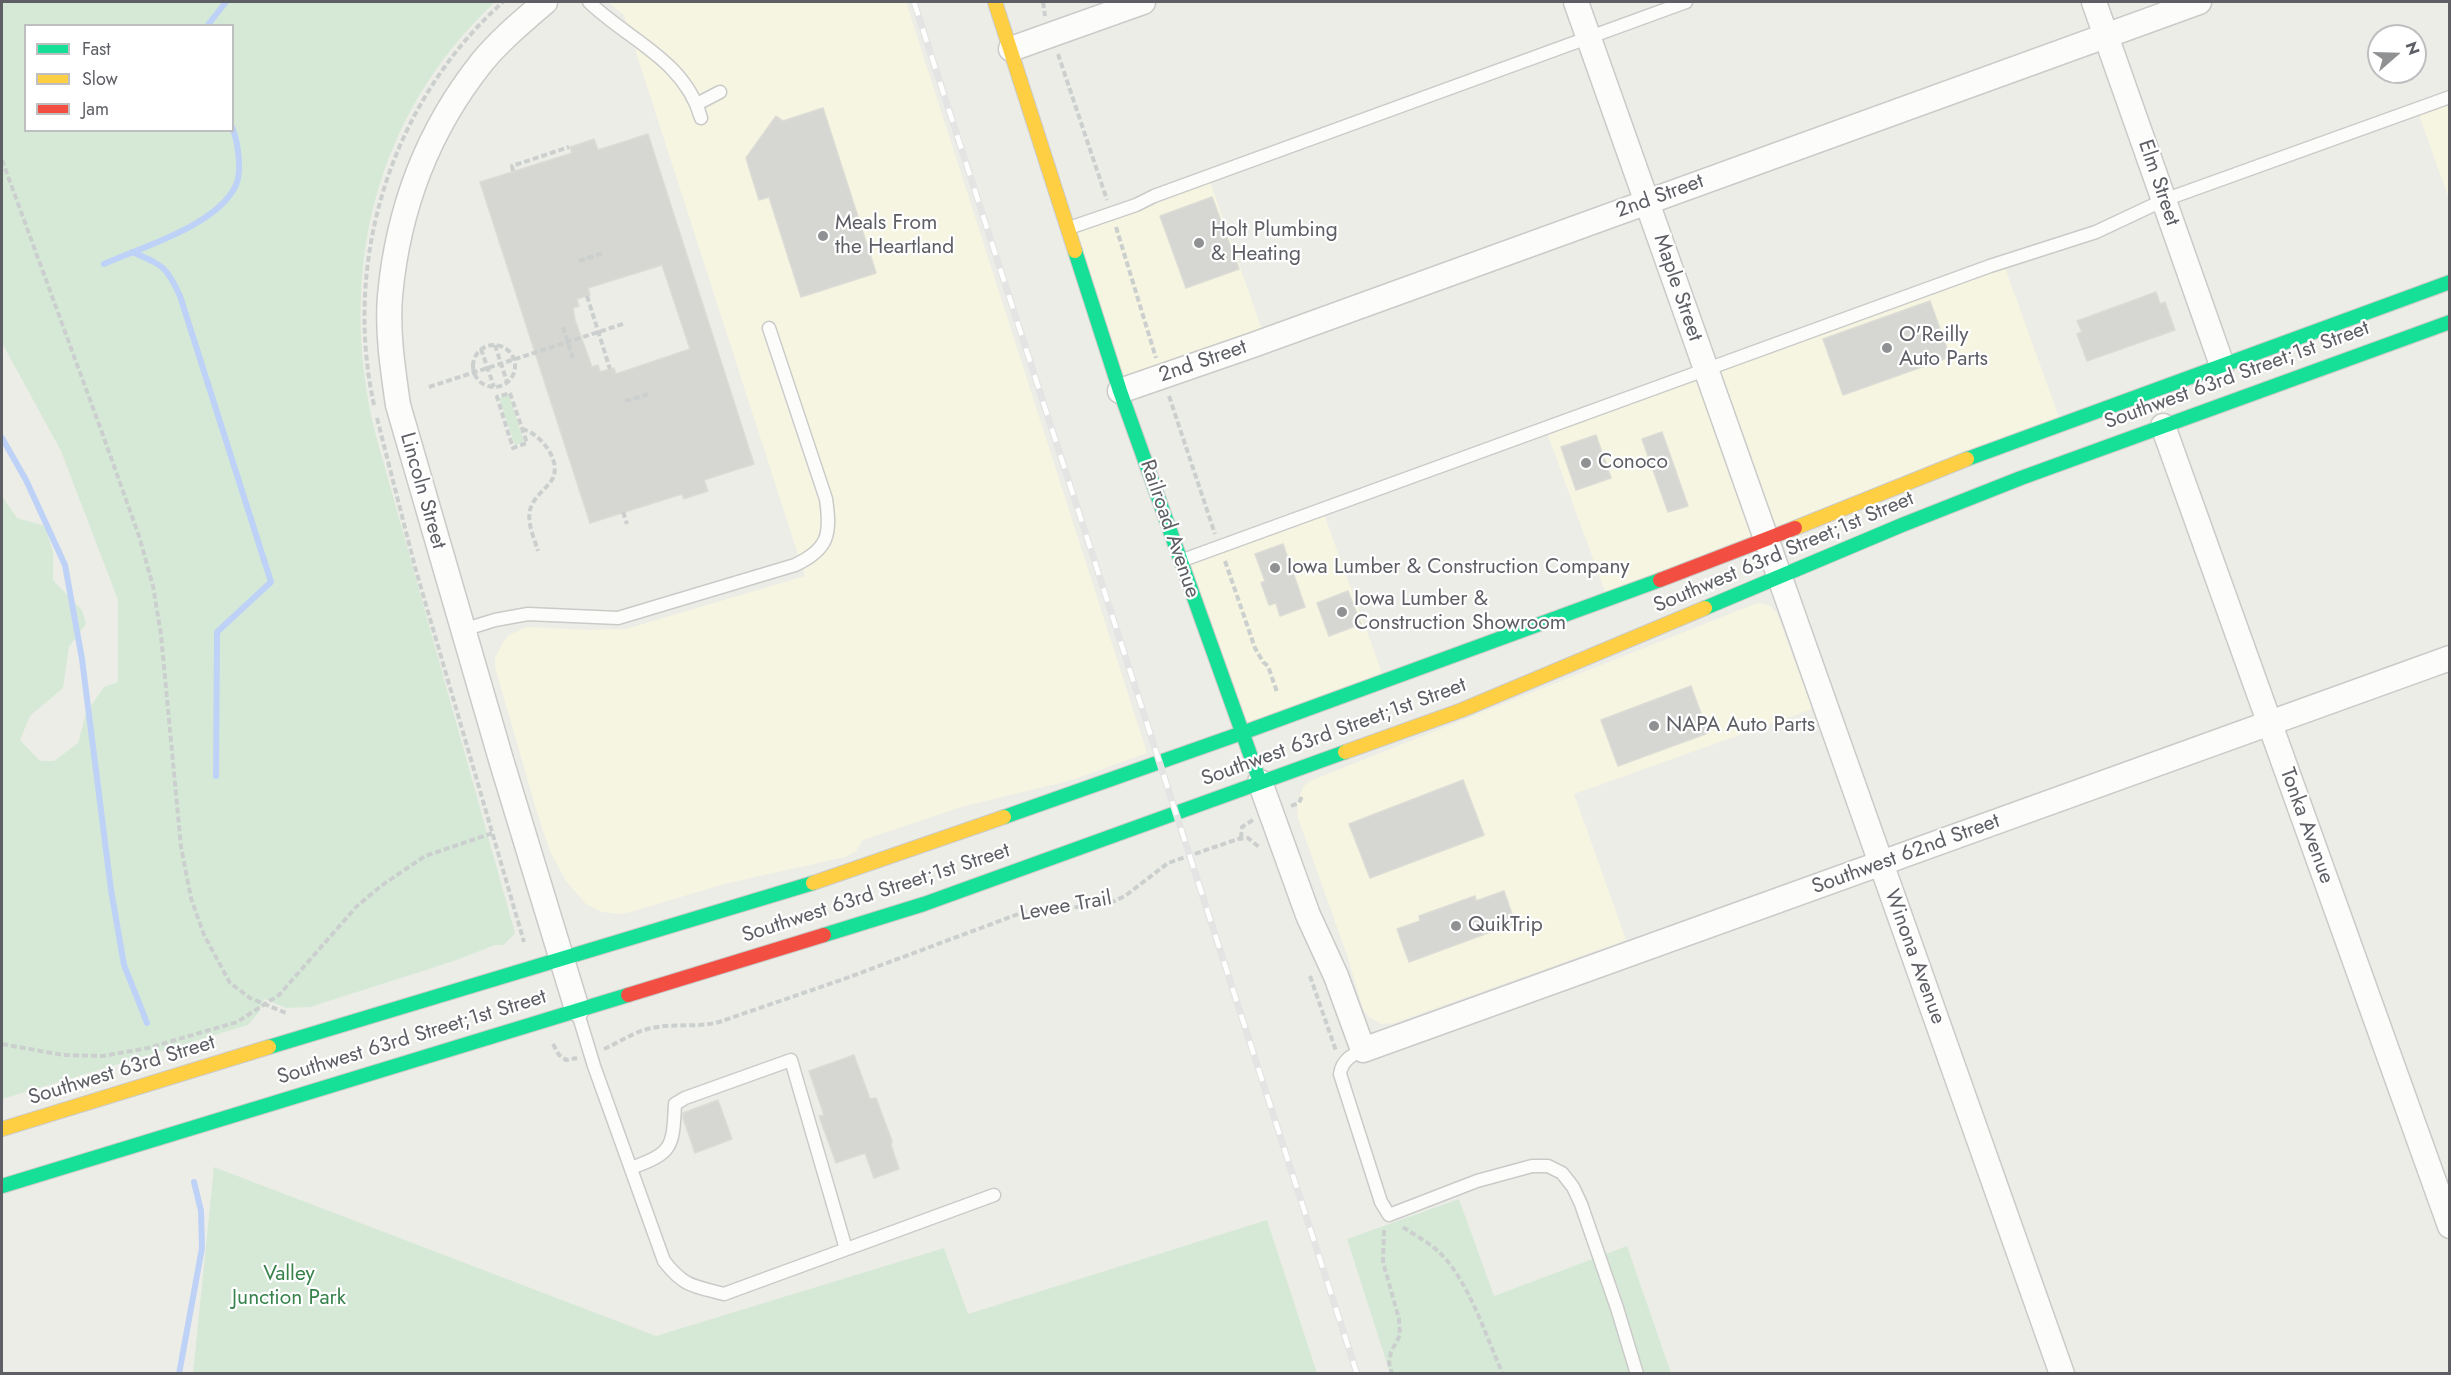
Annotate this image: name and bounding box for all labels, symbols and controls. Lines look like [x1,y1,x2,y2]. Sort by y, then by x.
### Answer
legend [24,24,234,132]
north arrow [2367,24,2427,84]
text: Fast [82,36,111,62]
text: N [2400,38,2425,58]
text: Slow [82,66,118,92]
text: Jam [82,96,109,122]
street label: Elm Street [2132,137,2184,229]
street label: 2nd Street [1613,170,1707,224]
place label: Meals From the Heartland [835,211,954,261]
place label: Holt Plumbing & Heating [1211,218,1338,268]
marker: Meals From the Heartland [816,229,830,243]
street label: Maple Street [1647,231,1707,345]
marker: Holt Plumbing & Heating [1192,236,1206,250]
street label: Southwest 63rd Street;1st Street [2101,316,2373,436]
place label: O'Reilly Auto Parts [1899,323,1988,373]
street label: 2nd Street [1156,335,1250,389]
marker: O'Reilly Auto Parts [1880,341,1894,355]
street label: Lincoln Street [393,430,451,552]
place label: Conoco [1598,450,1668,476]
marker: Conoco [1579,456,1593,470]
street label: Railroad Avenue [1134,457,1204,601]
street label: Southwest 63rd Street;1st Street [1650,487,1918,619]
place label: Iowa Lumber & Construction Company [1287,555,1630,581]
marker: Iowa Lumber & Construction Company [1268,561,1282,575]
place label: Iowa Lumber & Construction Showroom [1354,587,1566,637]
marker: Iowa Lumber & Construction Showroom [1335,605,1349,619]
street label: Southwest 63rd Street;1st Street [1198,673,1470,793]
place label: NAPA Auto Parts [1666,713,1815,739]
marker: NAPA Auto Parts [1647,719,1661,733]
street label: Tonka Avenue [2273,765,2339,887]
street label: Southwest 62nd Street [1809,809,2003,901]
street label: Southwest 63rd Street;1st Street [739,839,1013,949]
street label: Winona Avenue [1878,886,1950,1028]
street label: Levee Trail [1018,887,1114,927]
place label: QuikTrip [1468,913,1543,939]
marker: QuikTrip [1449,919,1463,933]
street label: Southwest 63rd Street;1st Street [274,985,550,1091]
street label: Southwest 63rd Street [26,1031,218,1111]
park label: Valley Junction Park [232,1262,346,1312]

